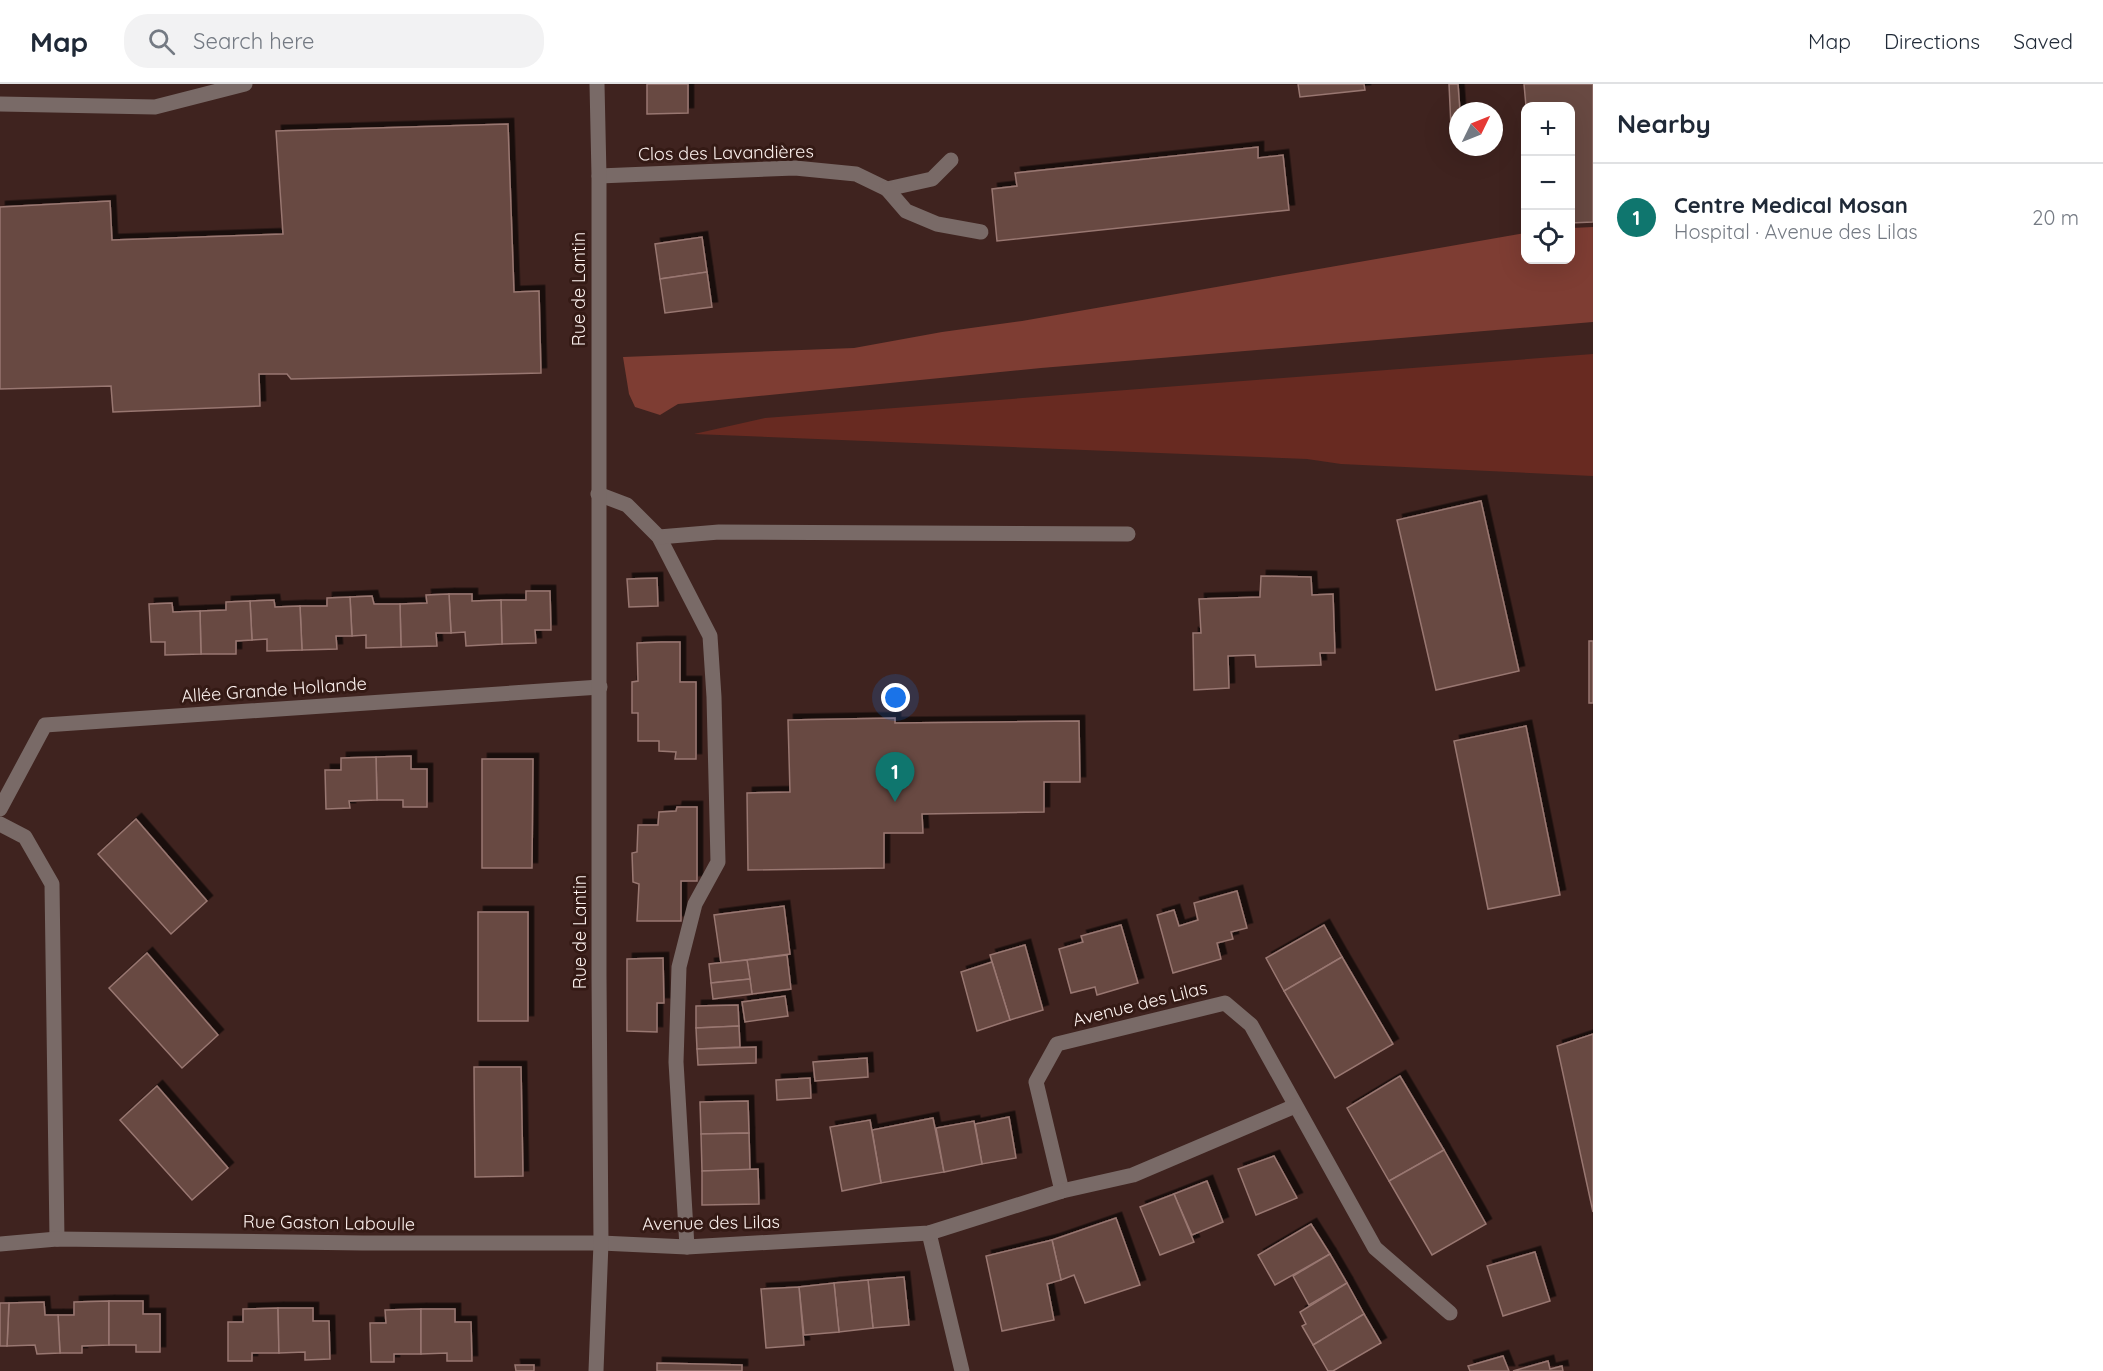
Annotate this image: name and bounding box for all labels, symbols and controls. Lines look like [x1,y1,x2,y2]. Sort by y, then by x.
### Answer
search box [124,14,544,68]
text: Map [30,24,88,59]
icon: search [145,25,178,58]
text: Search here [193,27,315,55]
text: Map [1808,28,1851,54]
text: Directions [1884,28,1980,54]
text: Saved [2013,28,2073,54]
north arrow [1449,102,1503,156]
map controls [1521,102,1575,264]
button: + [1521,102,1575,156]
text: Nearby [1617,107,1711,140]
street label: Clos des Lavandières [638,139,814,166]
button: − [1521,156,1575,210]
text: Centre Medical Mosan [1674,191,1908,219]
text: 1 [1633,205,1640,230]
text: 20 m [2032,205,2079,230]
button: locate [1521,210,1575,264]
text: Hospital · Avenue des Lilas [1674,219,1918,244]
street label: Rue de Lantin [567,232,590,346]
street label: Allée Grande Hollande [180,672,368,707]
your location [881,683,910,712]
pin: 1 [876,752,914,802]
street label: Rue de Lantin [568,875,591,989]
street label: Avenue des Lilas [1070,976,1210,1031]
street label: Rue Gaston Laboulle [243,1209,415,1236]
street label: Avenue des Lilas [642,1210,780,1235]

